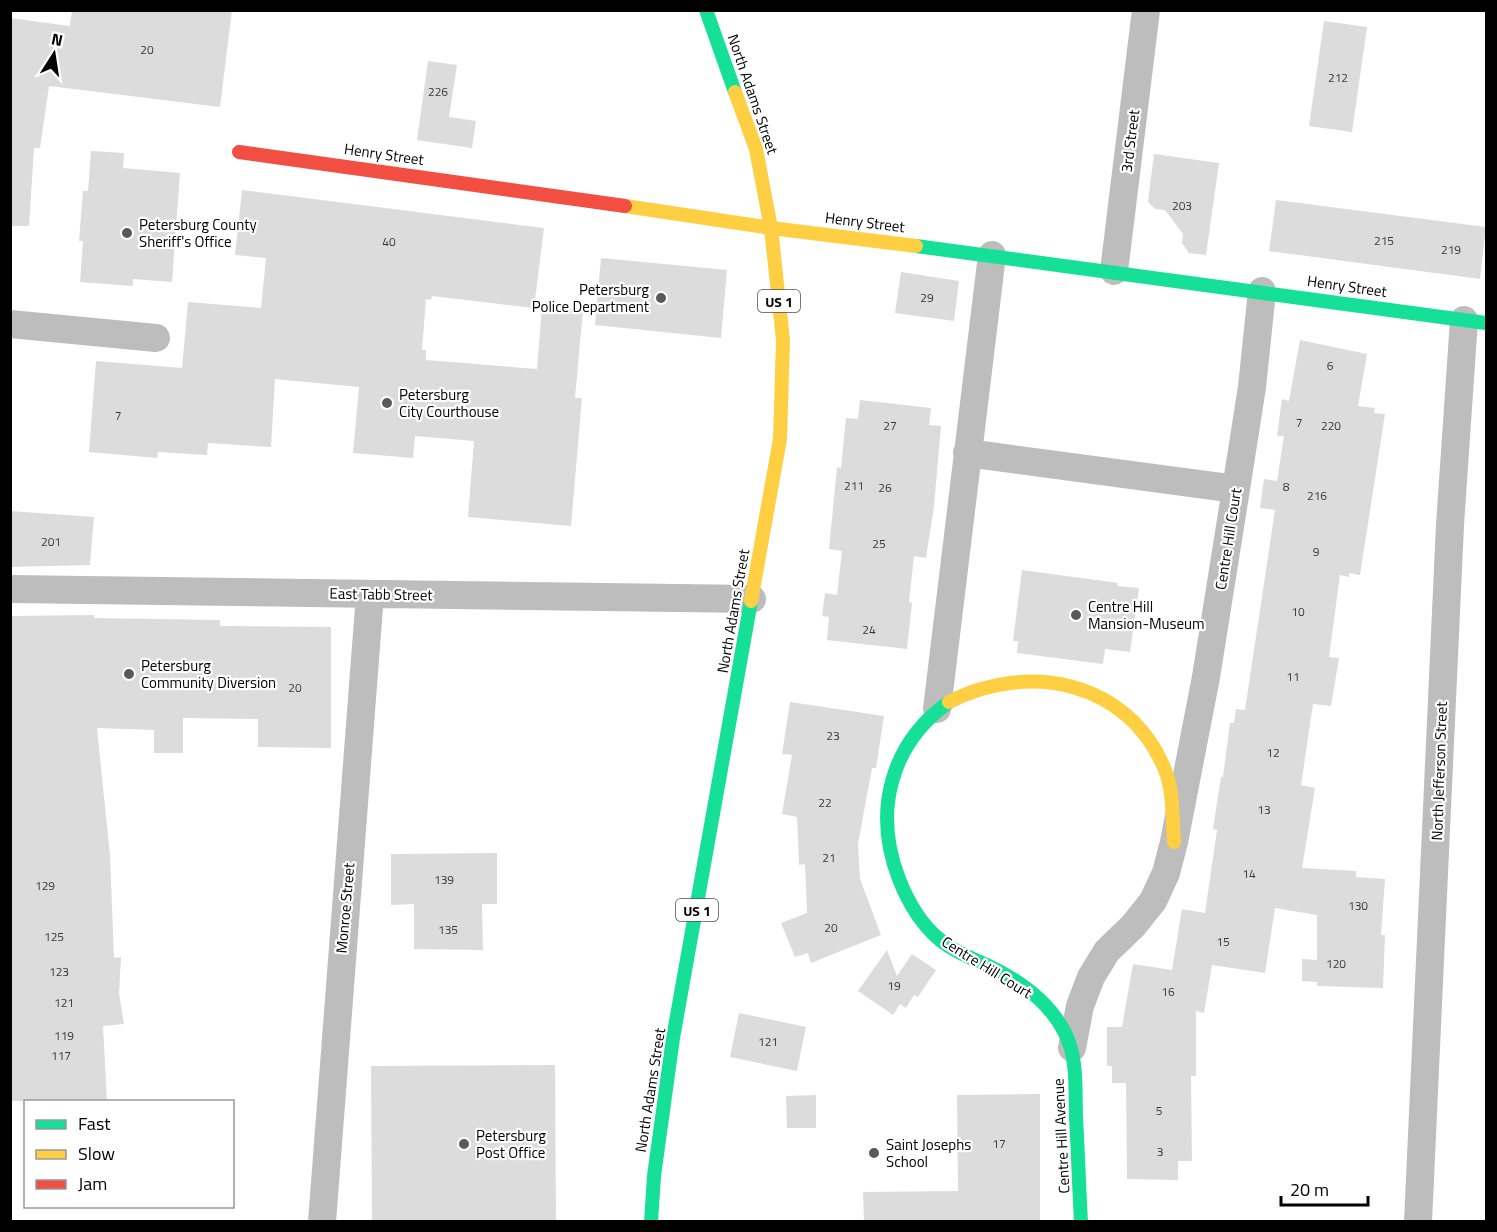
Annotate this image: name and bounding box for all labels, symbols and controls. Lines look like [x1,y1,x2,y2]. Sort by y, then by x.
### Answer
north arrow [24,24,84,84]
text: N [49,26,65,52]
street label: North Adams Street [722,31,785,158]
house number: 20 [140,40,154,59]
house number: 212 [1328,68,1348,87]
house number: 226 [428,82,448,101]
street label: 3rd Street [1115,107,1145,174]
street label: Henry Street [343,137,426,171]
house number: 203 [1172,196,1192,215]
street label: Henry Street [824,206,907,238]
place label: Petersburg County Sheriff's Office [139,213,257,253]
marker: Petersburg County Sheriff's Office [120,226,134,240]
house number: 215 [1374,231,1394,250]
house number: 40 [382,232,396,251]
house number: 219 [1441,240,1461,259]
street label: Henry Street [1306,269,1389,303]
place label: Petersburg Police Department [532,278,650,318]
house number: 29 [920,288,934,307]
road number: US 1 [758,290,800,312]
marker: Petersburg Police Department [654,291,668,305]
house number: 6 [1327,356,1334,375]
place label: Petersburg City Courthouse [399,383,499,423]
marker: Petersburg City Courthouse [380,396,394,410]
house number: 7 [115,406,121,425]
house number: 7 [1296,413,1302,432]
house number: 27 [883,416,897,435]
house number: 220 [1321,416,1341,435]
house number: 211 [844,476,864,495]
house number: 8 [1283,477,1290,496]
house number: 26 [878,478,892,497]
street label: Centre Hill Court [1209,486,1248,592]
house number: 216 [1307,486,1327,505]
house number: 201 [41,532,61,551]
house number: 25 [872,534,886,553]
house number: 9 [1313,542,1320,561]
street label: North Adams Street [711,546,755,675]
street label: East Tabb Street [329,582,434,606]
place label: Centre Hill Mansion-Museum [1088,595,1205,635]
house number: 10 [1291,602,1305,621]
marker: Centre Hill Mansion-Museum [1069,608,1083,622]
house number: 24 [862,620,876,639]
place label: Petersburg Community Diversion [141,654,276,694]
marker: Petersburg Community Diversion [122,667,136,681]
house number: 11 [1286,667,1300,686]
house number: 20 [288,678,302,697]
street label: North Jefferson Street [1425,700,1453,841]
house number: 23 [826,726,840,745]
house number: 12 [1266,743,1280,762]
house number: 22 [818,793,832,812]
house number: 13 [1257,800,1271,819]
house number: 21 [822,848,836,867]
street label: Monroe Street [330,861,360,954]
house number: 14 [1242,864,1256,883]
house number: 139 [434,870,454,889]
house number: 129 [35,876,55,895]
house number: 130 [1348,896,1368,915]
road number: US 1 [676,899,718,921]
house number: 20 [824,918,838,937]
house number: 135 [438,920,458,939]
house number: 125 [44,927,64,946]
street label: Centre Hill Court [937,930,1037,1004]
house number: 15 [1216,932,1230,951]
house number: 120 [1326,954,1346,973]
house number: 123 [49,962,69,981]
house number: 19 [887,976,901,995]
house number: 16 [1161,982,1175,1001]
house number: 121 [54,993,74,1012]
street label: North Adams Street [629,1025,671,1154]
house number: 119 [54,1026,74,1045]
house number: 121 [758,1032,778,1051]
house number: 117 [51,1046,71,1065]
street label: Centre Hill Avenue [1046,1078,1076,1194]
legend [24,1100,234,1208]
house number: 5 [1156,1101,1163,1120]
text: Fast [78,1110,111,1137]
place label: Petersburg Post Office [476,1124,546,1164]
place label: Saint Josephs School [886,1133,971,1173]
house number: 17 [992,1134,1006,1153]
marker: Petersburg Post Office [457,1137,471,1151]
text: Slow [78,1140,115,1167]
house number: 3 [1157,1142,1163,1161]
marker: Saint Josephs School [867,1146,881,1160]
scale bar [1281,1169,1368,1207]
text: Jam [78,1170,107,1197]
text: 20 m [1290,1176,1329,1203]

